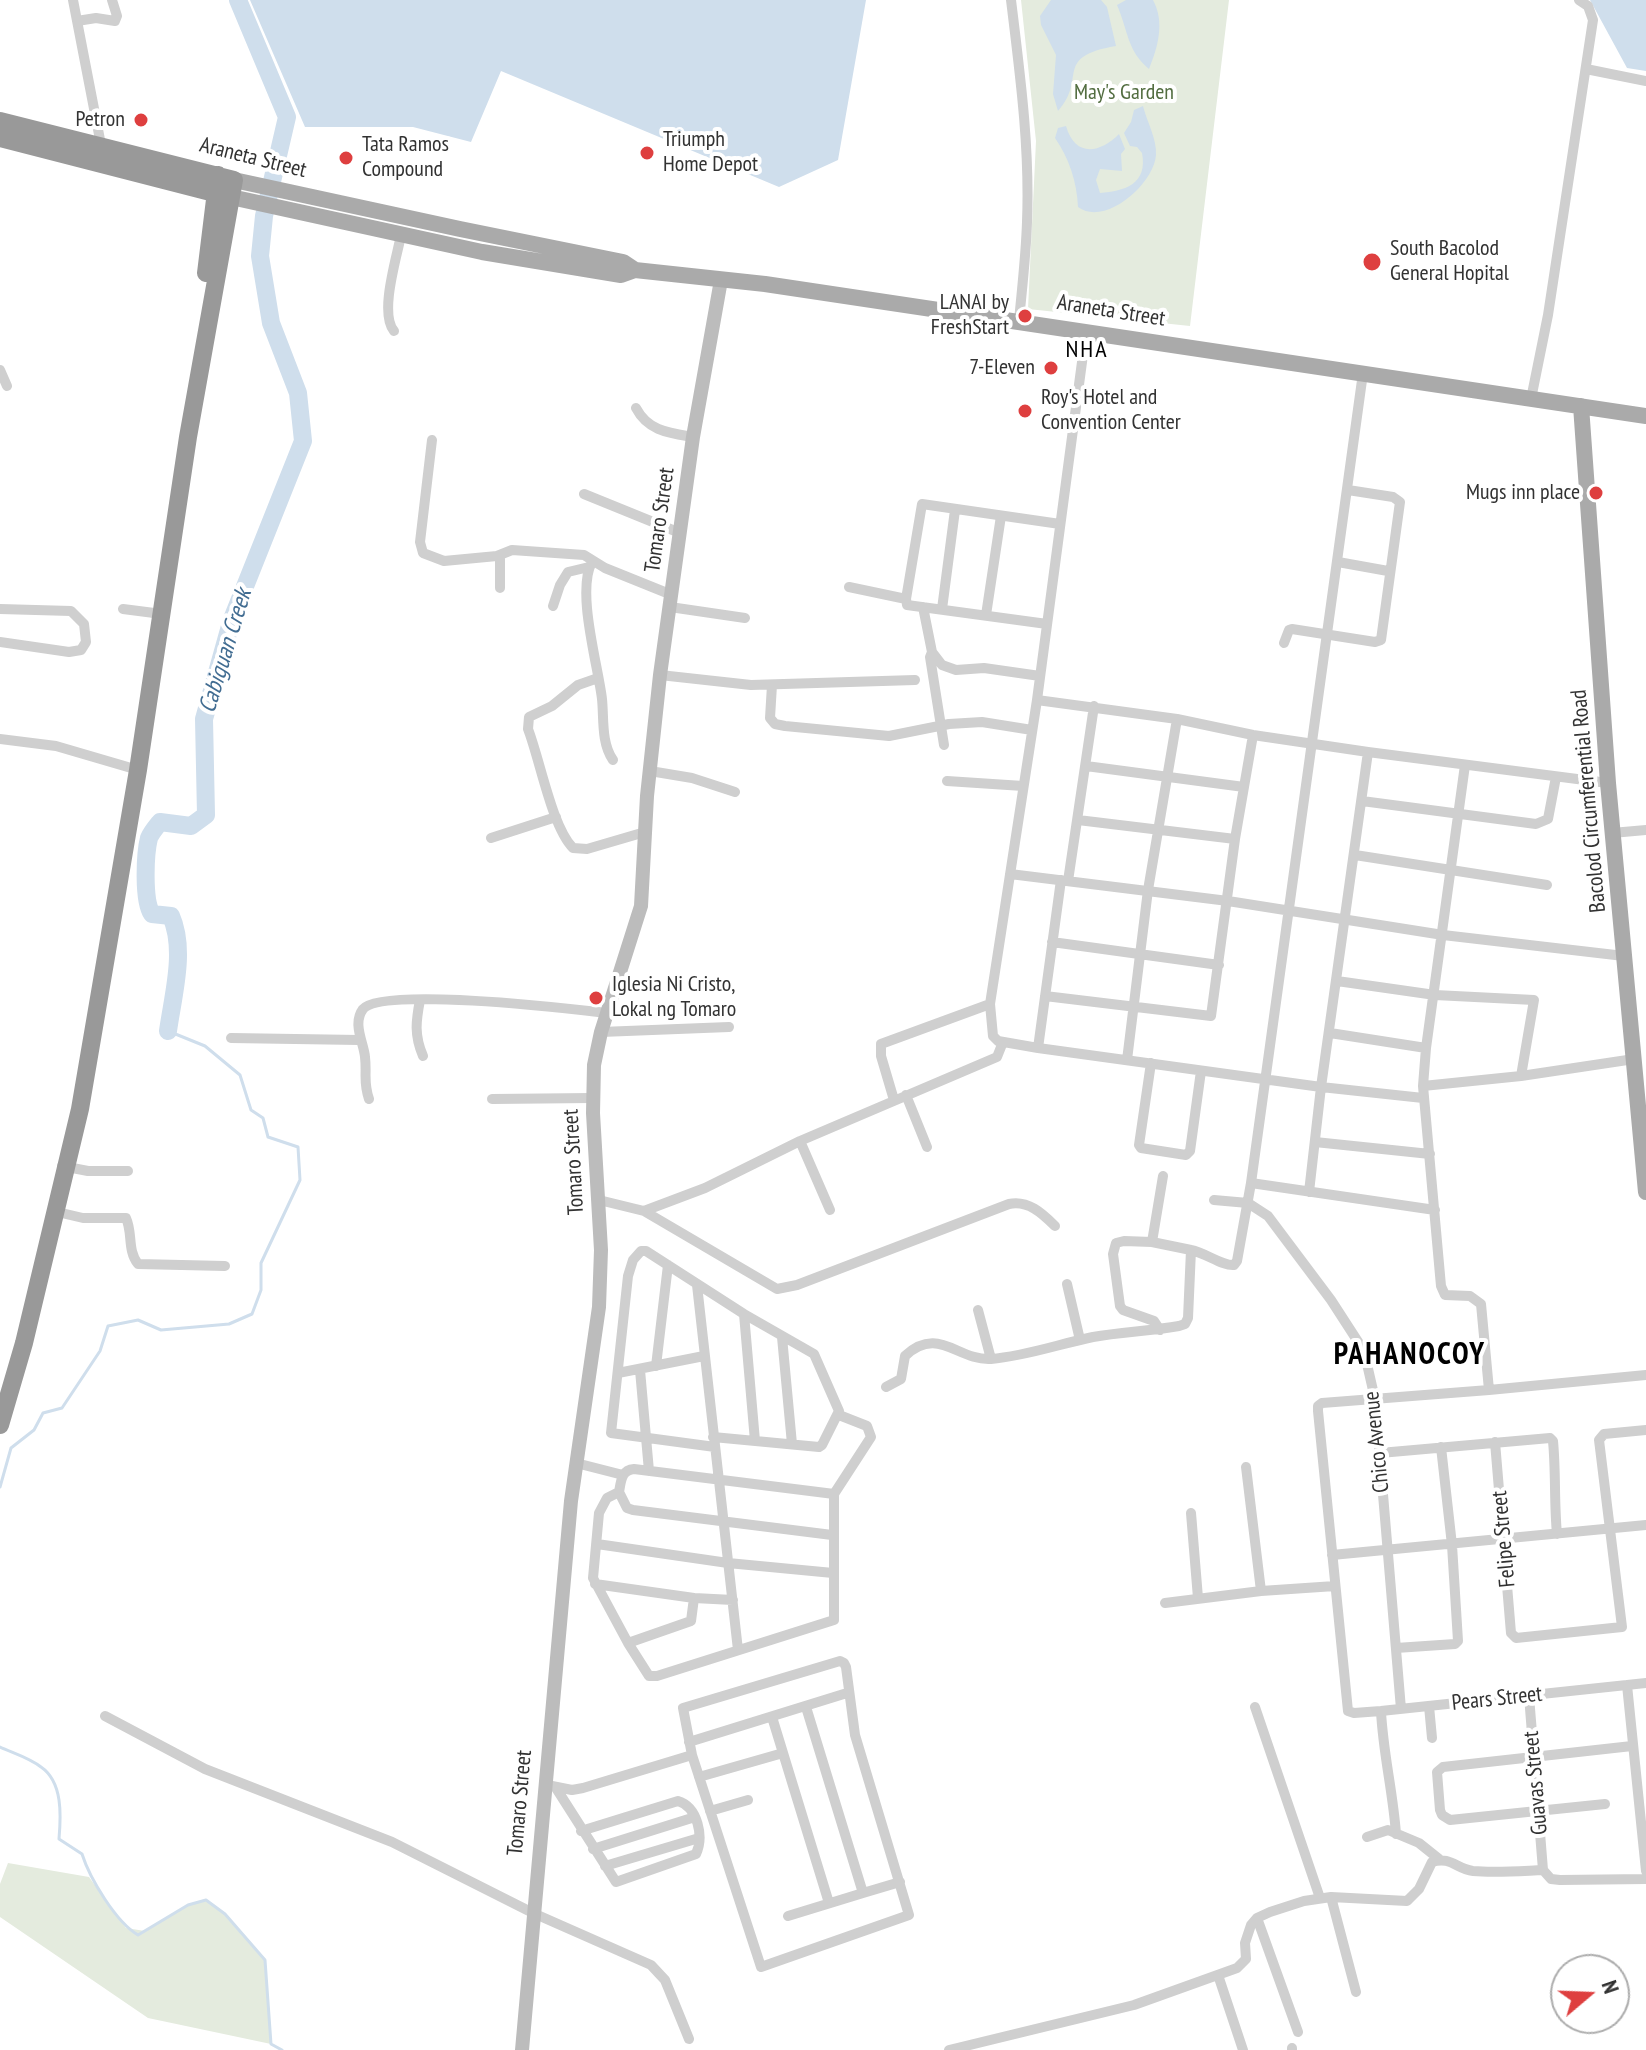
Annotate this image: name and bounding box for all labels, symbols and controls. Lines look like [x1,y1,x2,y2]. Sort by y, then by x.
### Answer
park label: May's Garden [1074,80,1174,106]
place label: Petron [75,107,125,133]
marker: Petron [132,111,150,129]
place label: Triumph Home Depot [663,127,758,178]
street label: Araneta Street [197,132,309,184]
place label: Tata Ramos Compound [362,132,449,184]
marker: Triumph Home Depot [638,144,656,162]
marker: Tata Ramos Compound [337,149,355,167]
place label: South Bacolod General Hopital [1390,236,1509,288]
marker: South Bacolod General Hopital [1361,251,1383,273]
street label: Araneta Street [1055,289,1167,333]
place label: LANAI by FreshStart [931,290,1009,342]
marker: LANAI by FreshStart [1016,307,1034,325]
district label: NHA [1065,336,1109,364]
place label: 7-Eleven [969,355,1035,381]
marker: 7-Eleven [1042,359,1060,377]
place label: Roy's Hotel and Convention Center [1041,385,1181,436]
marker: Roy's Hotel and Convention Center [1016,402,1034,420]
street label: Tomaro Street [640,466,680,574]
place label: Mugs inn place [1466,480,1580,506]
marker: Mugs inn place [1587,484,1605,502]
water label: Cabiguan Creek [194,586,258,716]
street label: Bacolod Circumferential Road [1566,688,1612,914]
place label: Iglesia Ni Cristo, Lokal ng Tomaro [612,972,736,1024]
marker: Iglesia Ni Cristo, Lokal ng Tomaro [587,989,605,1007]
street label: Tomaro Street [558,1108,590,1216]
district label: PAHANOCOY [1334,1337,1486,1373]
street label: Chico Avenue [1359,1390,1395,1494]
street label: Felipe Street [1487,1490,1521,1588]
street label: Pears Street [1450,1681,1544,1717]
street label: Guavas Street [1518,1730,1554,1836]
street label: Tomaro Street [502,1749,538,1857]
north arrow [1550,1954,1630,2034]
text: N [1596,1977,1626,1997]

